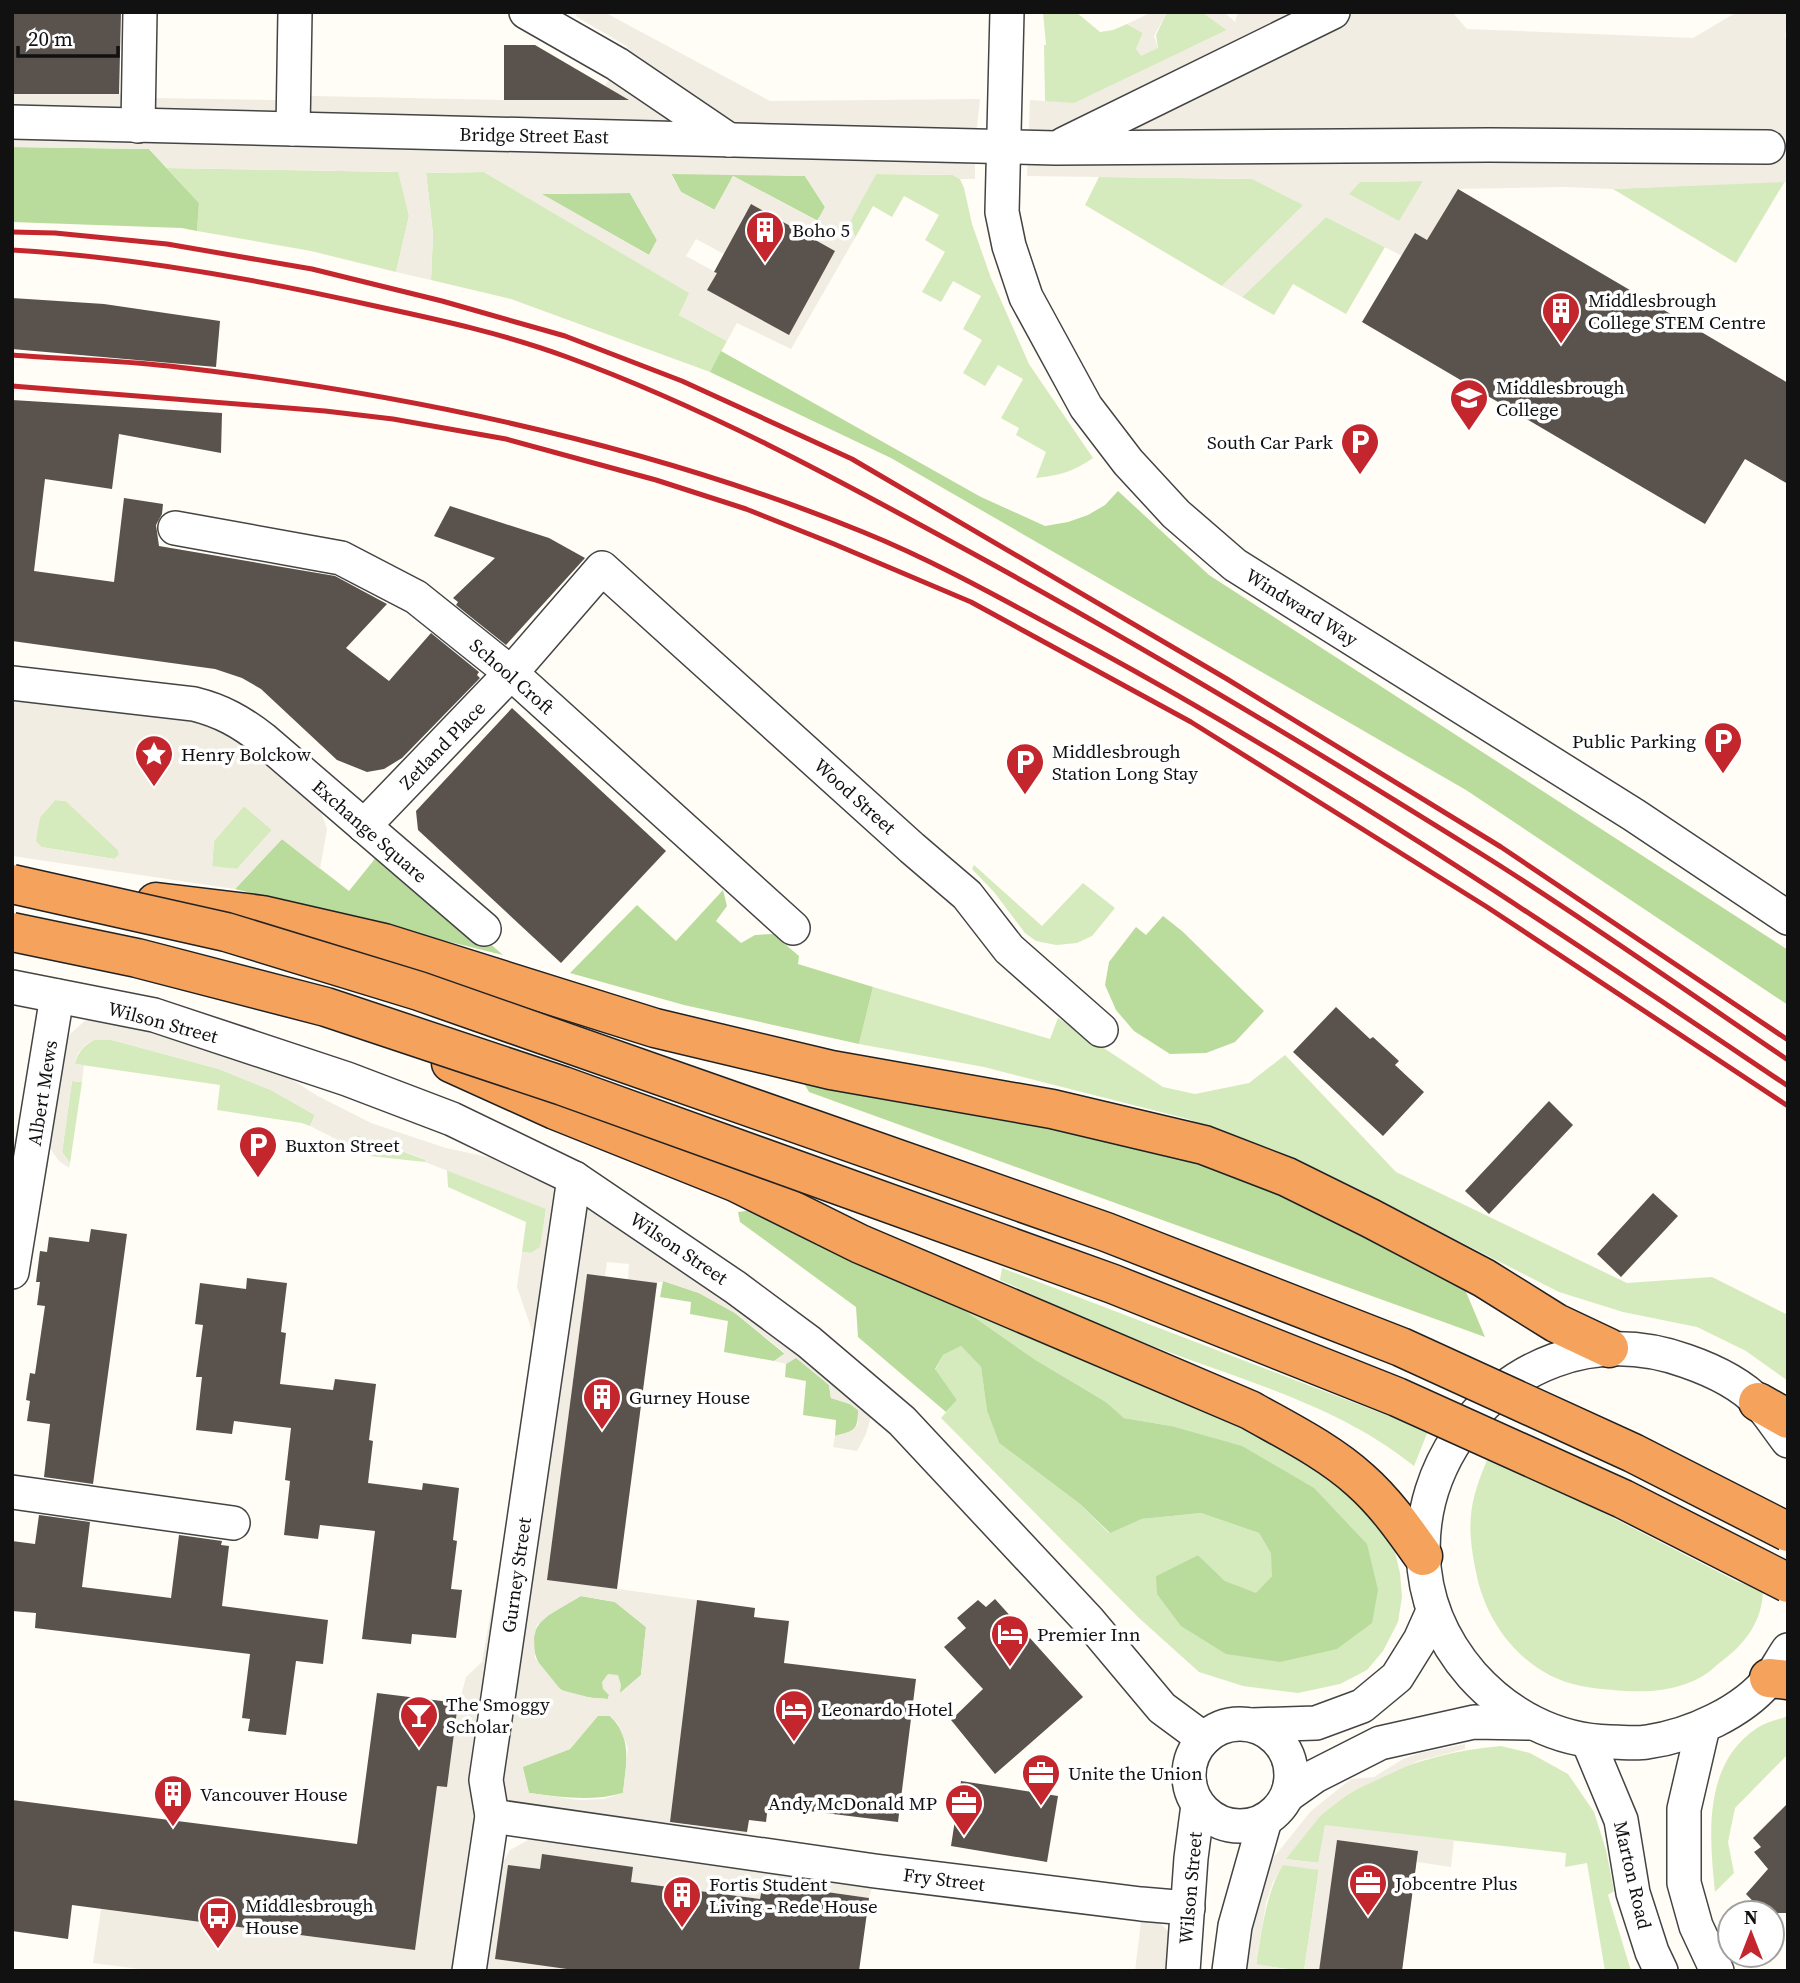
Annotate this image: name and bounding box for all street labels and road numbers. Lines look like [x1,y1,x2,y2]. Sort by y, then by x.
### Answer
street label: Bridge Street East [459,121,610,149]
street label: Windward Way [1241,562,1363,652]
street label: School Croft [464,632,560,720]
street label: Zetland Place [393,695,491,795]
street label: Wood Street [808,752,902,840]
street label: Exchange Square [307,774,433,888]
street label: Wilson Street [105,995,222,1049]
street label: Albert Mews [21,1038,63,1148]
street label: Wilson Street [625,1206,734,1291]
street label: Gurney Street [495,1515,537,1634]
street label: Marton Road [1608,1818,1658,1932]
street label: Wilson Street [1172,1830,1208,1945]
street label: Fry Street [902,1861,987,1897]

